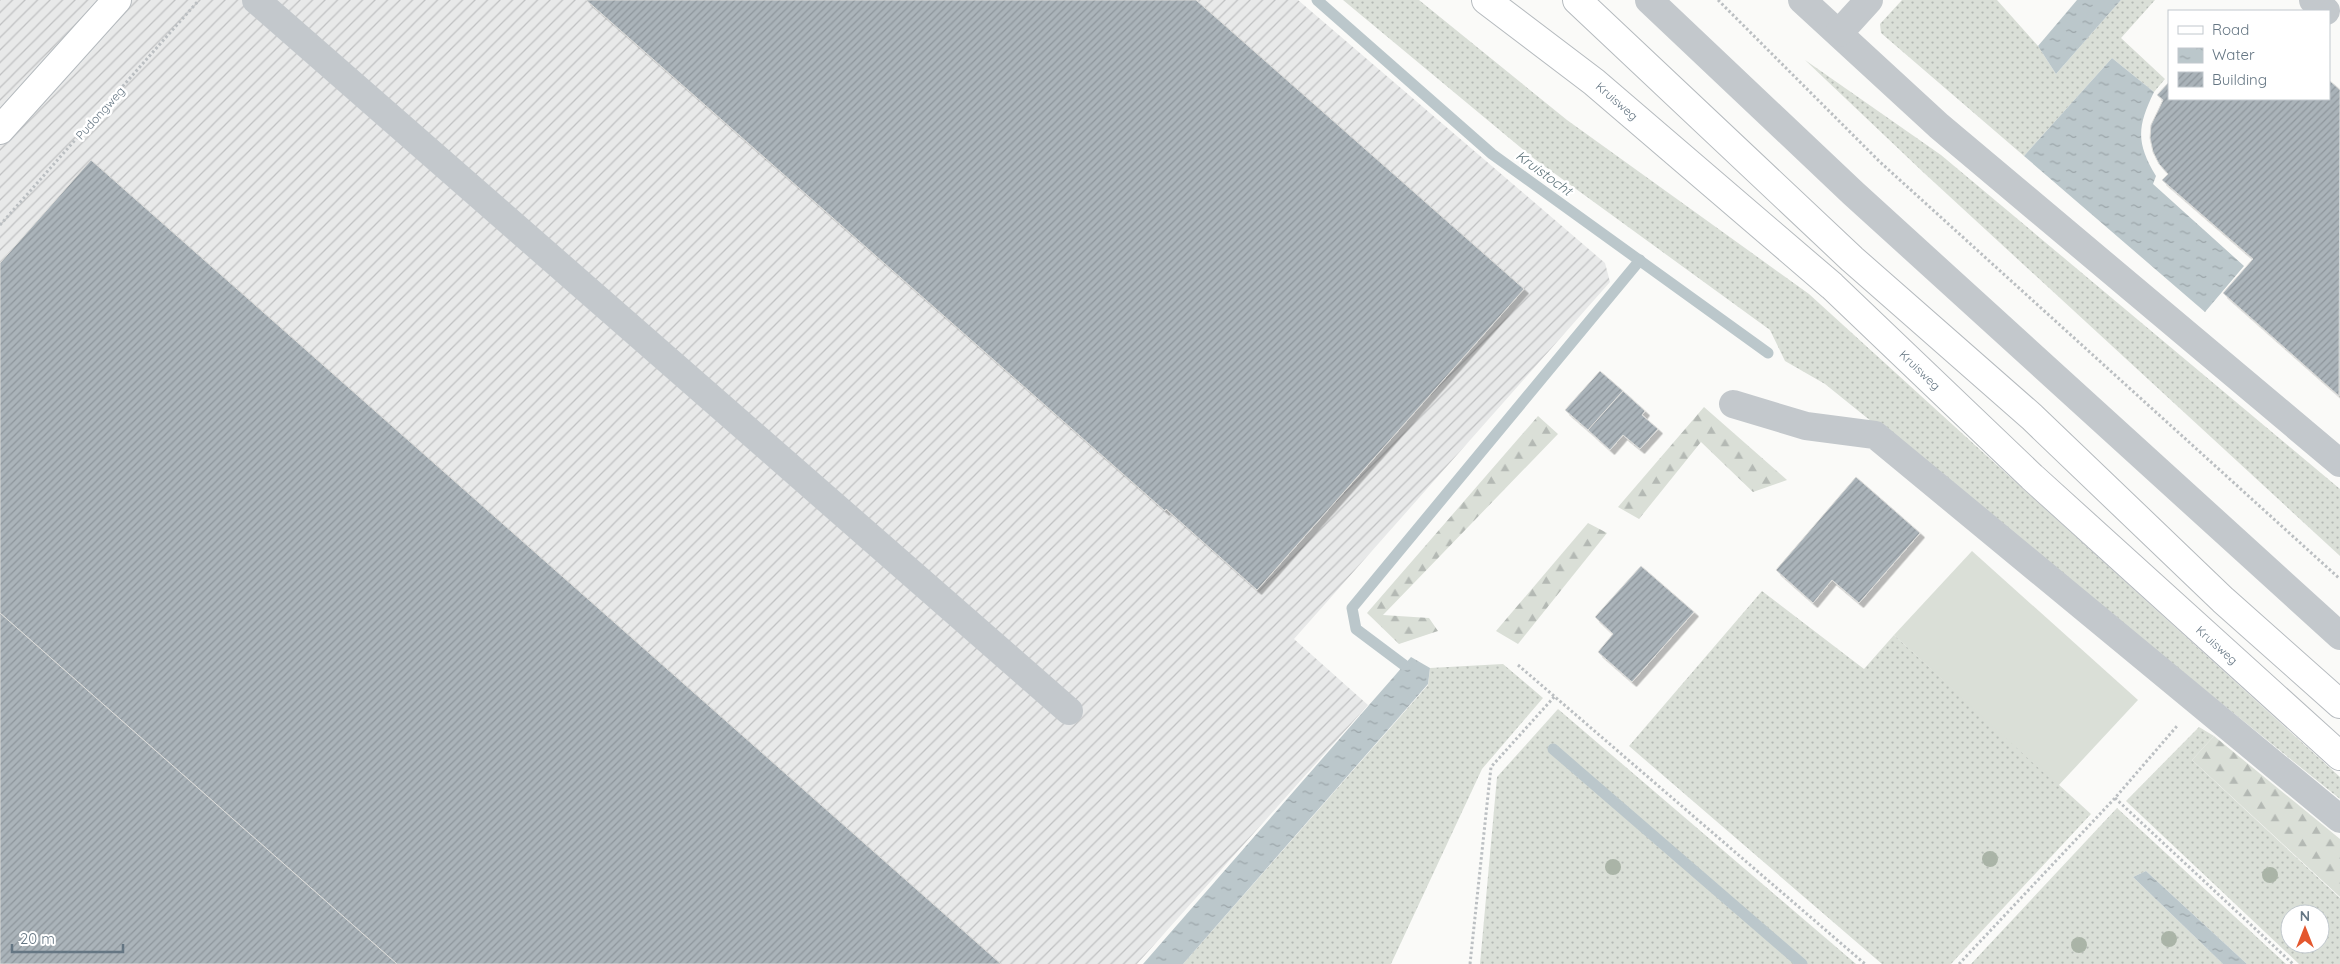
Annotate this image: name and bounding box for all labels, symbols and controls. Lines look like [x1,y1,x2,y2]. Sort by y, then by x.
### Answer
legend [2168,10,2330,100]
text: Road [2212,20,2249,39]
text: Water [2212,45,2255,64]
text: Building [2212,70,2267,89]
street label: Kruisweg [1593,79,1641,123]
street label: Pudongweg [72,83,128,143]
water label: Kruistocht [1512,147,1578,201]
street label: Kruisweg [1896,347,1944,393]
street label: Kruisweg [2193,622,2241,668]
north arrow [2280,904,2330,954]
text: N [2300,907,2310,925]
scale bar [12,922,124,954]
text: 20 m [20,929,55,948]

